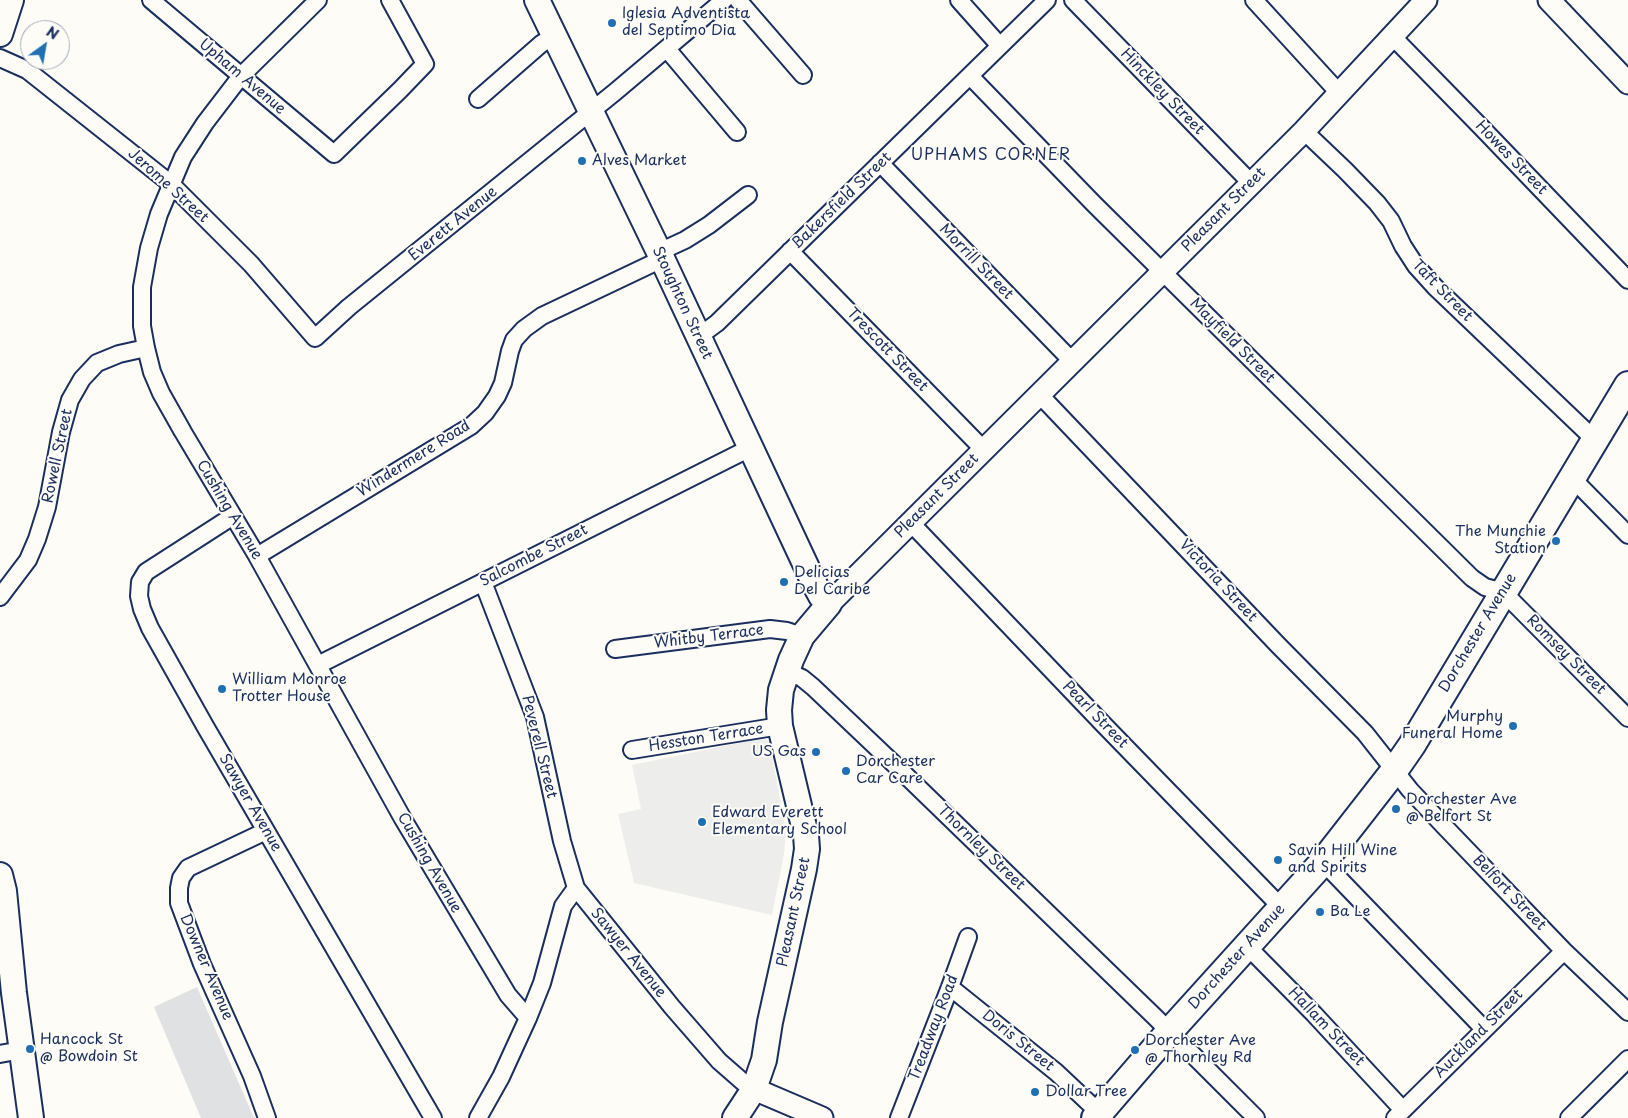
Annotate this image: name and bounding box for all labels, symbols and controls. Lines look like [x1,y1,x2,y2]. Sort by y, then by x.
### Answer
place label: Iglesia Adventista del Septimo Dia [622,5,750,40]
marker: Iglesia Adventista del Septimo Dia [606,17,618,29]
north arrow [20,20,70,70]
text: N [42,21,63,45]
street label: Upham Avenue [195,36,289,118]
street label: Hinckley Street [1116,45,1208,139]
street label: Howes Street [1471,117,1551,199]
street label: Jerome Street [124,145,212,227]
district label: UPHAMS CORNER [909,146,1073,166]
street label: Bakersfield Street [788,149,896,253]
place label: Alves Market [592,152,687,170]
marker: Alves Market [576,155,588,167]
street label: Pleasant Street [1178,164,1270,256]
street label: Everett Avenue [405,183,501,265]
street label: Morrill Street [935,220,1017,304]
street label: Stoughton Street [648,244,716,362]
street label: Taft Street [1408,256,1476,326]
street label: Mayfield Street [1186,295,1278,387]
street label: Trescott Street [843,305,931,395]
street label: Rowell Street [39,407,77,505]
street label: Windermere Road [354,417,474,501]
street label: Pleasant Street [891,450,983,542]
street label: Cushing Avenue [192,457,266,563]
street label: Salcombe Street [477,521,591,591]
place label: The Munchie Station [1455,523,1546,558]
marker: The Munchie Station [1550,535,1562,547]
street label: Victoria Street [1175,536,1261,626]
place label: Delicias Del Caribe [794,564,871,599]
street label: Dorchester Avenue [1435,570,1521,696]
marker: Delicias Del Caribe [778,576,790,588]
street label: Romsey Street [1523,612,1609,698]
street label: Whitby Terrace [653,621,765,653]
place label: William Monroe Trotter House [232,671,347,706]
street label: Pearl Street [1059,678,1131,752]
marker: William Monroe Trotter House [216,683,228,695]
street label: Peverell Street [518,694,560,800]
place label: Murphy Funeral Home [1402,708,1503,743]
street label: Hesston Terrace [647,720,765,756]
marker: Murphy Funeral Home [1507,720,1519,732]
place label: US Gas [752,743,806,761]
marker: US Gas [810,746,822,758]
street label: Sawyer Avenue [215,751,285,855]
place label: Dorchester Car Care [856,753,935,788]
marker: Dorchester Car Care [840,765,852,777]
place label: Dorchester Ave @ Belfort St [1406,791,1517,826]
street label: Thornley Street [933,802,1029,894]
marker: Dorchester Ave @ Belfort St [1390,803,1402,815]
place label: Edward Everett Elementary School [712,804,847,839]
street label: Cushing Avenue [393,810,465,916]
marker: Edward Everett Elementary School [696,816,708,828]
place label: Savin Hill Wine and Spirits [1288,842,1397,877]
street label: Belfort Street [1469,852,1549,934]
marker: Savin Hill Wine and Spirits [1272,854,1284,866]
street label: Pleasant Street [774,855,814,969]
street label: Dorchester Avenue [1185,901,1289,1013]
place label: Ba Le [1330,903,1371,921]
street label: Sawyer Avenue [586,905,670,1001]
marker: Ba Le [1314,906,1326,918]
street label: Downer Avenue [175,911,237,1023]
street label: Treadway Road [905,972,963,1084]
street label: Hallam Street [1284,984,1368,1070]
street label: Auckland Street [1431,986,1527,1082]
street label: Doris Street [978,1006,1058,1076]
place label: Hancock St @ Bowdoin St [40,1031,138,1066]
place label: Dorchester Ave @ Thornley Rd [1145,1032,1256,1067]
marker: Hancock St @ Bowdoin St [24,1043,36,1055]
marker: Dorchester Ave @ Thornley Rd [1129,1044,1141,1056]
place label: Dollar Tree [1045,1083,1127,1101]
marker: Dollar Tree [1029,1086,1041,1098]

